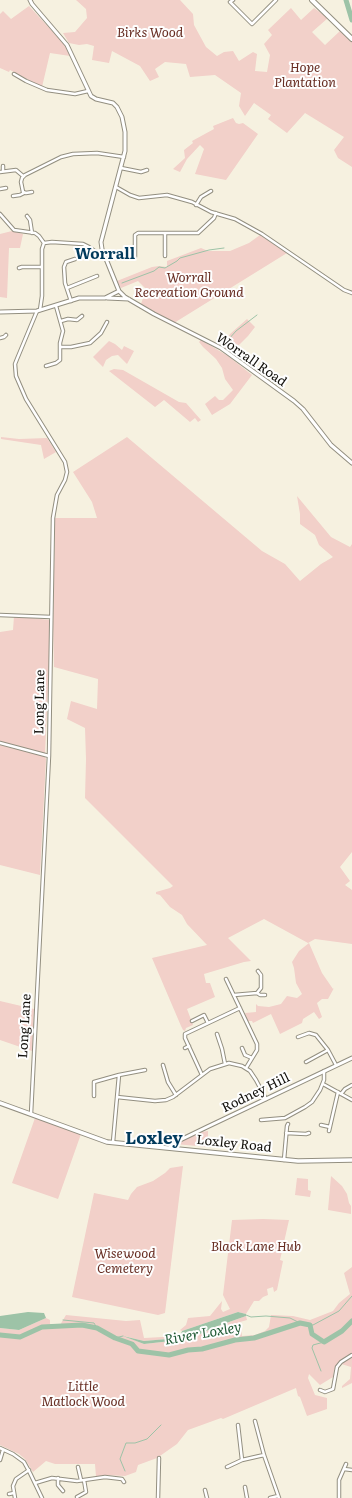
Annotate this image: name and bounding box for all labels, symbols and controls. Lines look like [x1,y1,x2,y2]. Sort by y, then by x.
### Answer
park label: Birks Wood [117,25,183,41]
park label: Hope Plantation [274,60,336,91]
district label: Worrall [75,246,135,264]
park label: Worrall Recreation Ground [134,270,244,301]
street label: Worrall Road [213,330,289,390]
street label: Long Lane [32,670,48,734]
street label: Long Lane [16,993,34,1059]
street label: Rodney Hill [219,1070,293,1116]
district label: Loxley [125,1129,183,1149]
street label: Loxley Road [196,1132,272,1156]
park label: Black Lane Hub [211,1239,301,1255]
park label: Wisewood Cemetery [94,1246,156,1277]
water label: River Loxley [163,1319,243,1349]
park label: Little Matlock Wood [41,1379,125,1410]

